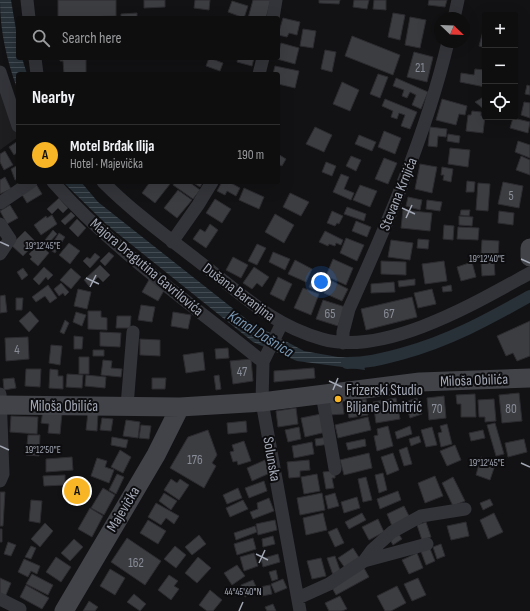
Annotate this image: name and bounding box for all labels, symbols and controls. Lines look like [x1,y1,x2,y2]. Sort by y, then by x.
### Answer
north arrow [434,12,470,48]
map controls [482,12,518,120]
button: + [482,12,518,48]
search box [16,16,280,60]
icon: search [30,27,52,49]
text: Search here [62,29,122,48]
button: − [482,48,518,84]
house number: 21 [415,60,425,76]
button: locate [482,84,518,120]
text: Nearby [32,88,75,108]
text: Motel Brđak Ilija [70,137,154,156]
text: A [42,147,48,163]
text: 190 m [237,147,264,163]
street label: Stevana Krnjića [375,155,422,234]
text: Hotel · Majevička [70,156,143,172]
house number: 5 [508,188,514,204]
street label: Majora Dragutina Gavrilovića [86,214,207,321]
text: 19°12'45"E [25,240,61,252]
text: 19°12'40"E [469,253,505,265]
street label: Dušana Baranjina [199,259,279,326]
your location [311,272,331,292]
house number: 65 [325,306,335,322]
house number: 67 [384,306,395,322]
water label: Kanal Dašnica [224,307,297,362]
house number: 4 [14,342,20,358]
house number: 47 [237,364,248,380]
street label: Miloša Obilića [440,370,509,391]
place label: Frizerski Studio Biljane Dimitrić [346,381,423,417]
marker: Frizerski Studio Biljane Dimitrić [333,394,343,404]
street label: Miloša Obilića [30,397,98,416]
house number: 70 [432,401,443,417]
house number: 80 [505,401,517,417]
street label: Solunska [258,435,285,483]
text: 19°12'50"E [25,444,61,456]
house number: 176 [187,452,203,468]
text: 19°12'45"E [469,457,505,469]
pin: A [64,476,90,506]
street label: Majevička [103,483,144,535]
house number: 162 [128,555,144,571]
text: 44°45'40"N [224,586,262,598]

